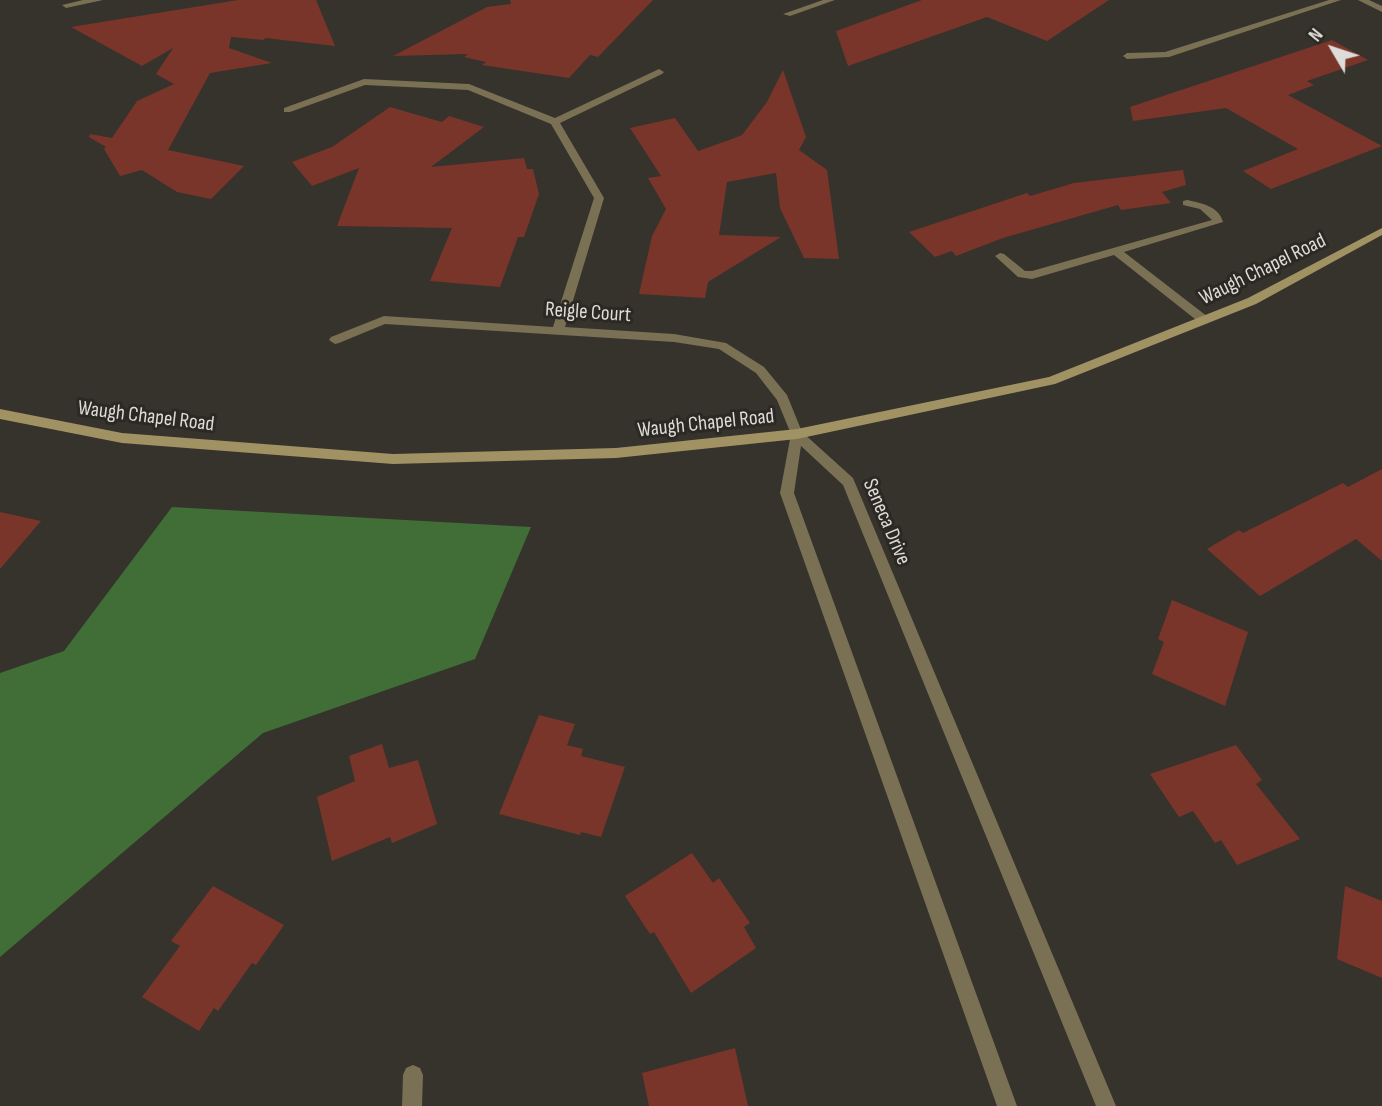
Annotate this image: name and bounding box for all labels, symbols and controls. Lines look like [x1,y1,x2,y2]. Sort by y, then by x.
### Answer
north arrow [1298,14,1368,84]
text: N [1304,24,1328,47]
street label: Waugh Chapel Road [1196,229,1330,311]
street label: Reigle Court [544,297,632,329]
street label: Waugh Chapel Road [76,396,216,438]
street label: Waugh Chapel Road [636,404,776,444]
street label: Seneca Drive [857,475,915,569]

